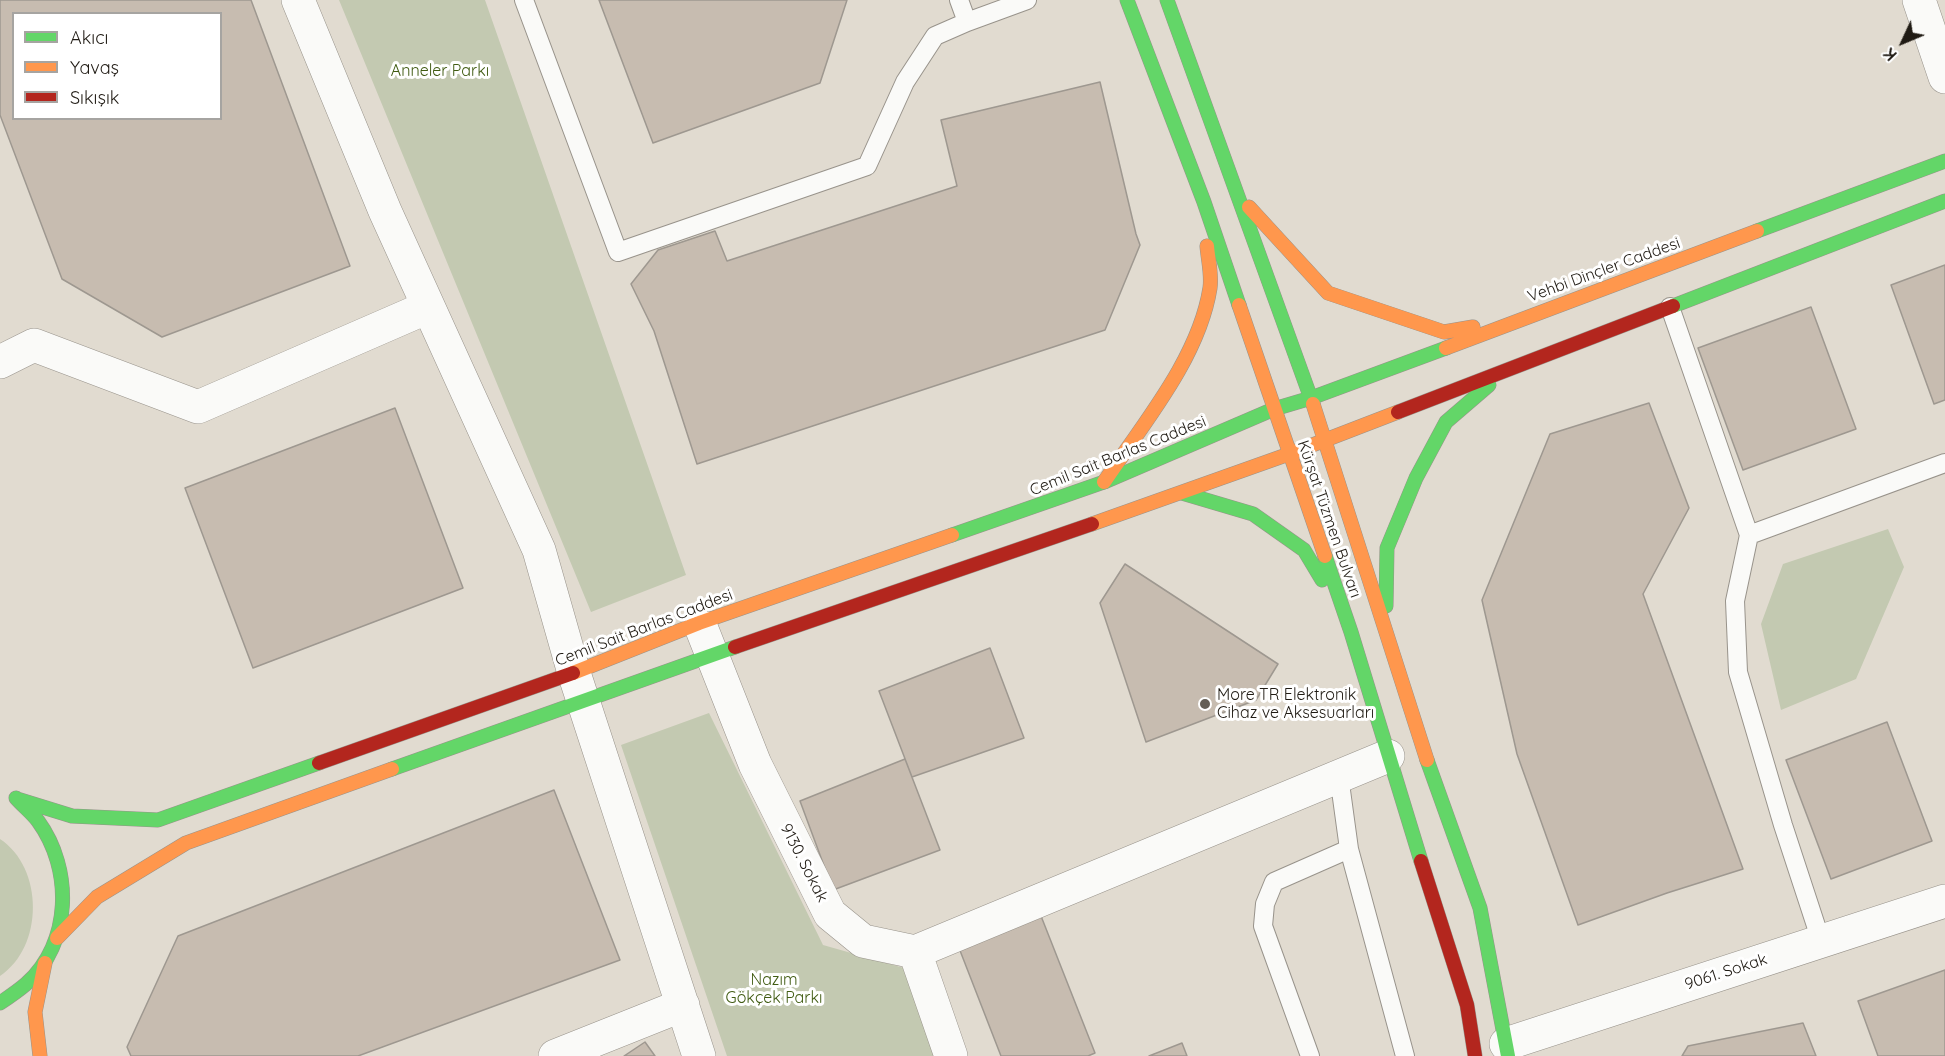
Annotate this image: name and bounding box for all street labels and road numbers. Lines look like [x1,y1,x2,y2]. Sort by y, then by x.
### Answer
street label: Vehbi Dinçler Caddesi [1525,233,1683,307]
street label: Cemil Sait Barlas Caddesi [1027,412,1209,500]
street label: Kürşat Tüzmen Bulvarı [1293,438,1365,600]
street label: Cemil Sait Barlas Caddesi [553,585,735,671]
street label: 9130. Sokak [776,821,832,905]
street label: 9061. Sokak [1682,950,1770,994]

